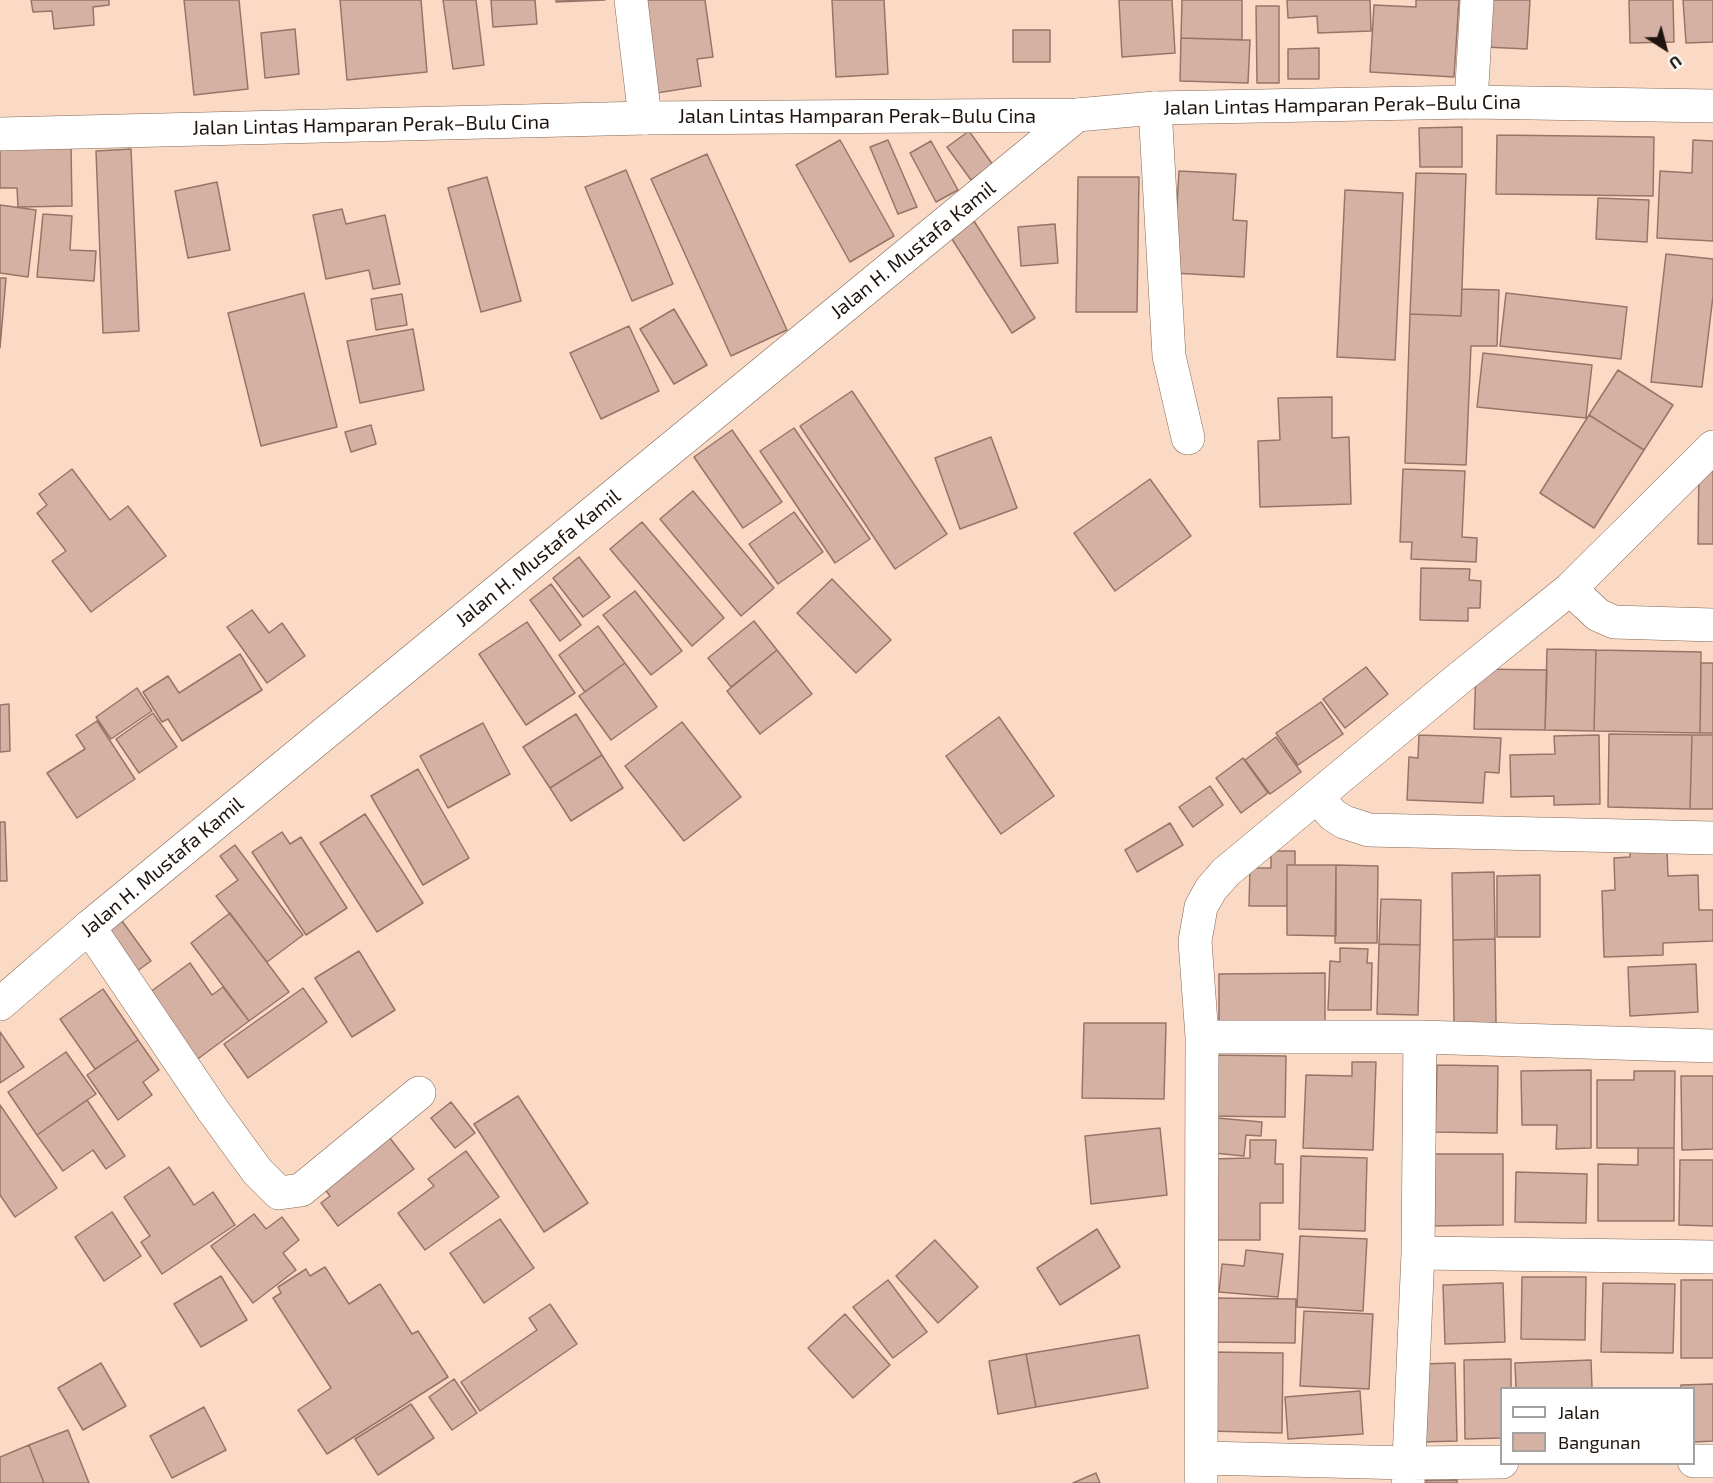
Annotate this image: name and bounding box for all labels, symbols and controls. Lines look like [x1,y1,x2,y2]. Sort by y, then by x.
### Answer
north arrow [1635,18,1695,78]
text: U [1666,52,1686,74]
street label: Jalan Lintas Hamparan Perak–Bulu Cina [1163,90,1521,120]
street label: Jalan Lintas Hamparan Perak–Bulu Cina [678,104,1036,128]
street label: Jalan Lintas Hamparan Perak–Bulu Cina [192,110,550,140]
street label: Jalan H. Mustafa Kamil [826,176,1000,324]
street label: Jalan H. Mustafa Kamil [451,484,625,632]
street label: Jalan H. Mustafa Kamil [76,792,248,942]
legend [1500,1387,1695,1465]
text: Jalan [1558,1401,1600,1423]
text: Bangunan [1558,1431,1641,1453]

